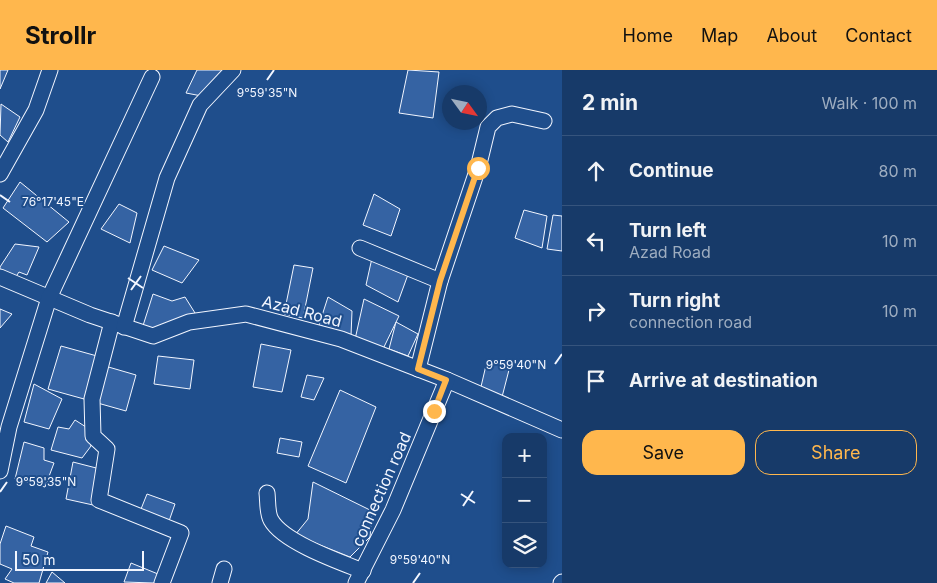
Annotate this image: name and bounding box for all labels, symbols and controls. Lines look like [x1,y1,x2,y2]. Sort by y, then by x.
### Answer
text: Strollr [25,21,96,50]
text: Home [623,25,673,46]
text: Map [701,25,738,46]
text: About [766,25,817,46]
text: Contact [845,25,912,46]
text: 9°59'35"N [237,85,297,100]
north arrow [442,85,487,130]
text: 2 min [582,90,638,115]
text: Walk · 100 m [822,93,917,113]
route start [467,157,490,180]
icon: ahead [582,157,610,185]
text: Continue [629,159,714,182]
text: 80 m [878,161,917,181]
text: 76°17'45"E [22,194,84,209]
text: Turn left [629,219,707,242]
icon: left [582,227,610,255]
text: 10 m [882,231,917,251]
text: Azad Road [629,242,711,262]
text: Turn right [629,289,720,312]
street label: Azad Road [260,291,344,331]
icon: right [582,297,610,325]
text: 10 m [882,301,917,321]
text: connection road [629,312,752,332]
text: 9°59'40"N [486,357,546,372]
icon: arrive [582,367,610,395]
text: Arrive at destination [629,369,818,392]
route end [423,400,446,423]
street label: connection road [347,429,415,549]
button: Save [582,430,745,475]
button: Share [755,430,917,475]
map controls [502,433,547,568]
button: + [502,433,547,478]
text: 9°59'35"N [16,474,76,489]
button: − [502,478,547,523]
button: layers [502,523,547,568]
scale bar [15,548,144,571]
text: 50 m [22,551,56,568]
text: 9°59'40"N [390,552,450,567]

